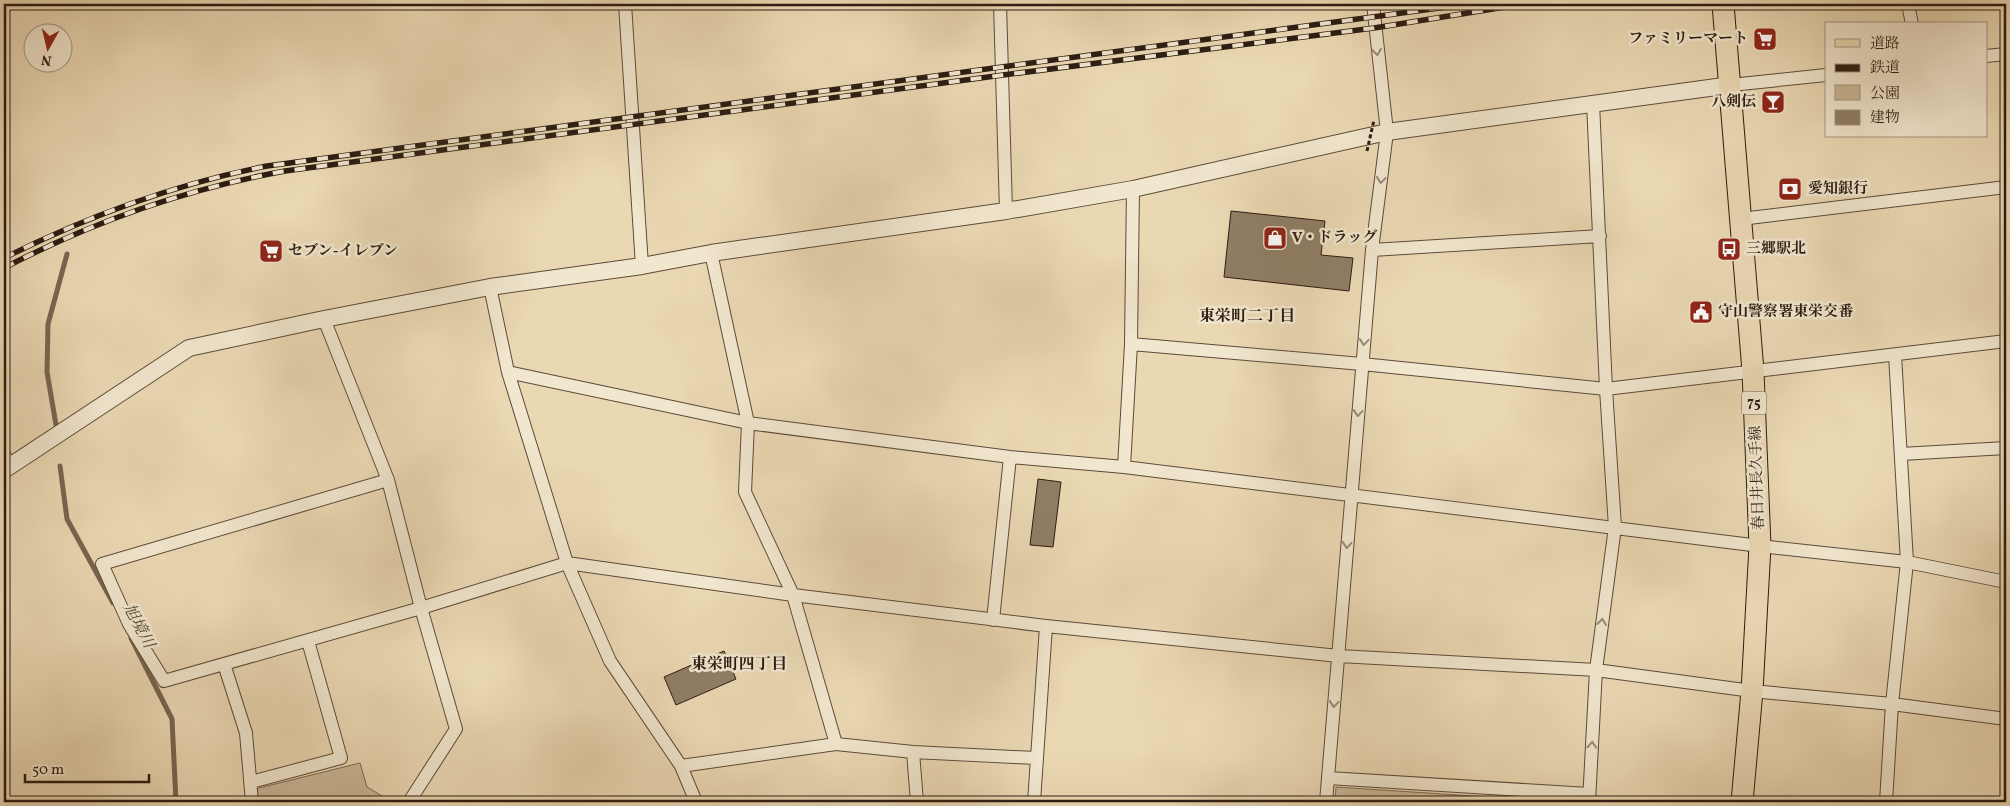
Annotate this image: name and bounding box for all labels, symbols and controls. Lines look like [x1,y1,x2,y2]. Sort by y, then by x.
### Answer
north arrow [22,22,72,72]
legend [1825,22,1988,138]
supermarket icon: ファミリーマート [1752,26,1778,52]
place label: ファミリーマート [1628,29,1748,50]
text: 道路 [1870,34,1900,55]
text: N [40,49,53,70]
one-way arrow [1371,49,1382,57]
text: 鉄道 [1870,58,1900,79]
text: 公園 [1870,84,1900,105]
bar icon: 八剣伝 [1760,89,1786,115]
place label: 八剣伝 [1711,92,1756,113]
text: 建物 [1870,108,1900,129]
bank icon: 愛知銀行 [1777,176,1803,202]
one-way arrow [1376,177,1387,185]
place label: 愛知銀行 [1808,179,1868,200]
shop icon: V・ドラッグ [1262,225,1288,251]
place label: V・ドラッグ [1292,228,1377,249]
bus stop icon: 三郷駅北 [1716,236,1742,262]
supermarket icon: セブン-イレブン [258,238,284,264]
place label: 三郷駅北 [1746,239,1806,260]
place label: セブン-イレブン [288,241,398,262]
public building icon: 守山警察署東栄交番 [1688,299,1714,325]
place label: 守山警察署東栄交番 [1718,302,1854,323]
district label: 東栄町二丁目 [1199,306,1295,328]
one-way arrow [1359,338,1370,346]
road number: 75 [1742,392,1766,414]
one-way arrow [1353,409,1364,417]
street label: 春日井長久手線 [1746,425,1770,531]
one-way arrow [1342,541,1353,549]
water label: 旭境川 [117,600,160,654]
one-way arrow [1597,617,1607,626]
district label: 東栄町四丁目 [691,654,787,676]
one-way arrow [1329,701,1340,709]
one-way arrow [1586,741,1597,749]
scale bar [25,751,149,783]
text: 50 m [32,760,64,781]

